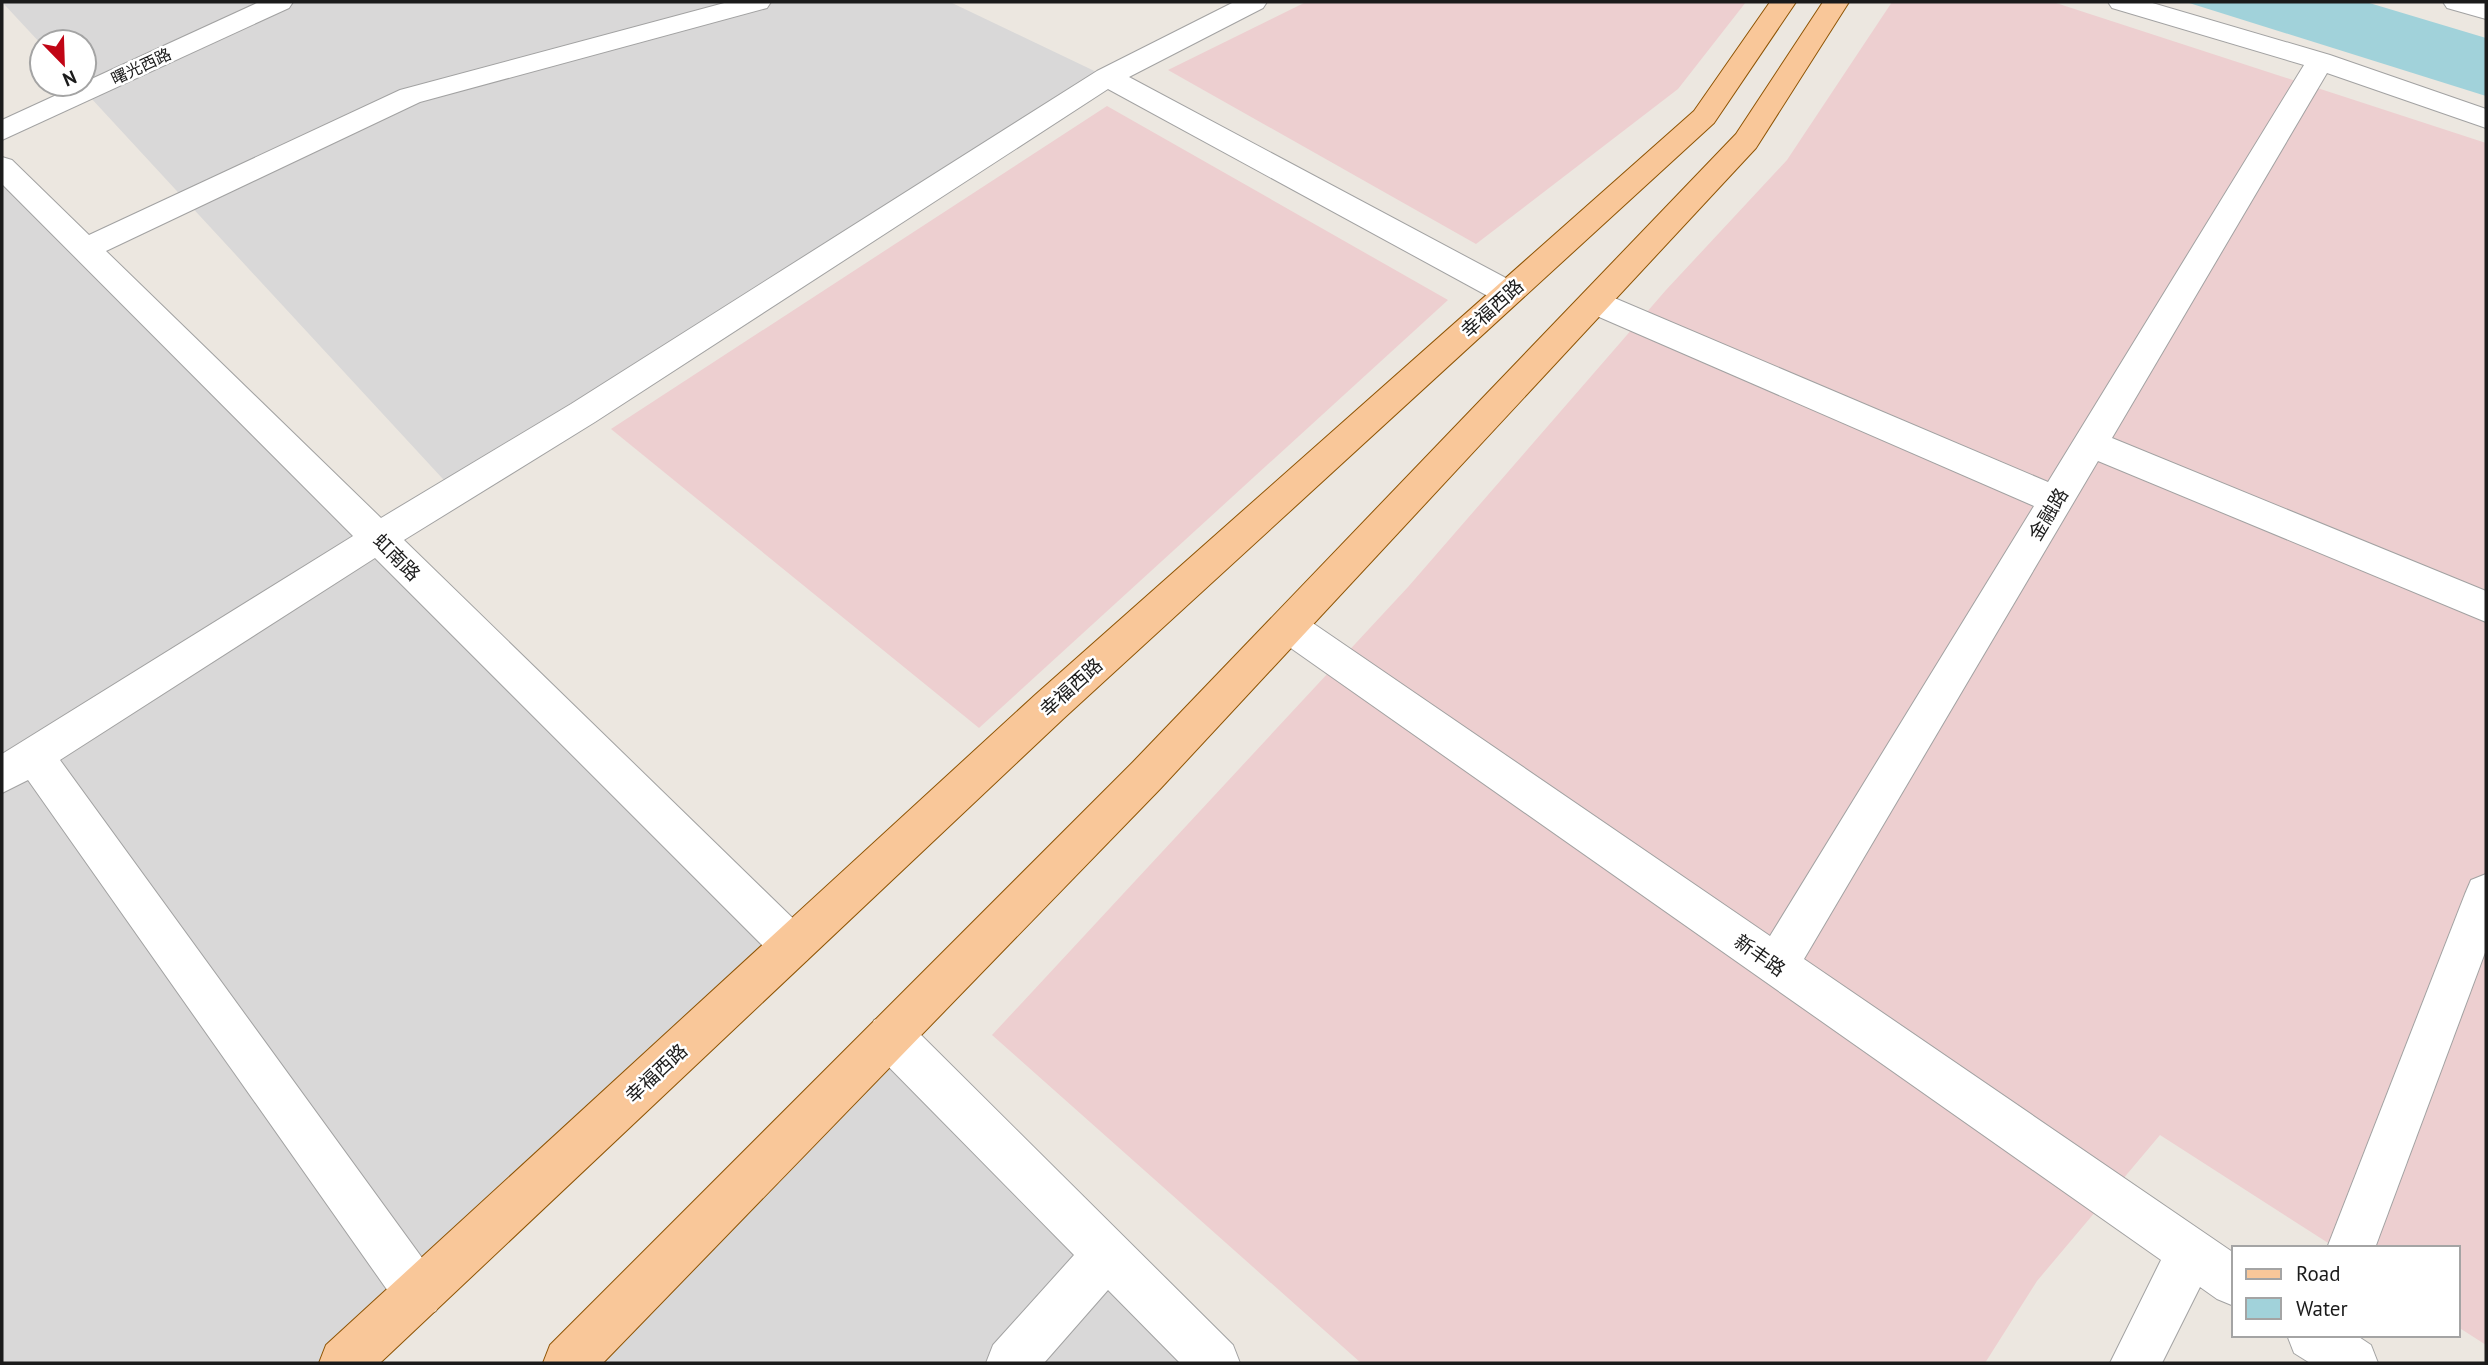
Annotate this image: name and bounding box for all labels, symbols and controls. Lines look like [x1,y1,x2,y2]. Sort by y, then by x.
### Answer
north arrow [28,28,98,98]
street label: 曙光西路 [108,43,174,89]
text: N [59,65,80,92]
street label: 幸福西路 [1456,274,1528,342]
street label: 金融路 [2023,483,2073,545]
street label: 虹南路 [368,528,426,586]
street label: 幸福西路 [1035,653,1107,721]
street label: 新丰路 [1730,929,1790,981]
street label: 幸福西路 [620,1038,692,1108]
legend [2232,1246,2460,1337]
text: Road [2296,1260,2340,1287]
text: Water [2296,1295,2348,1322]

